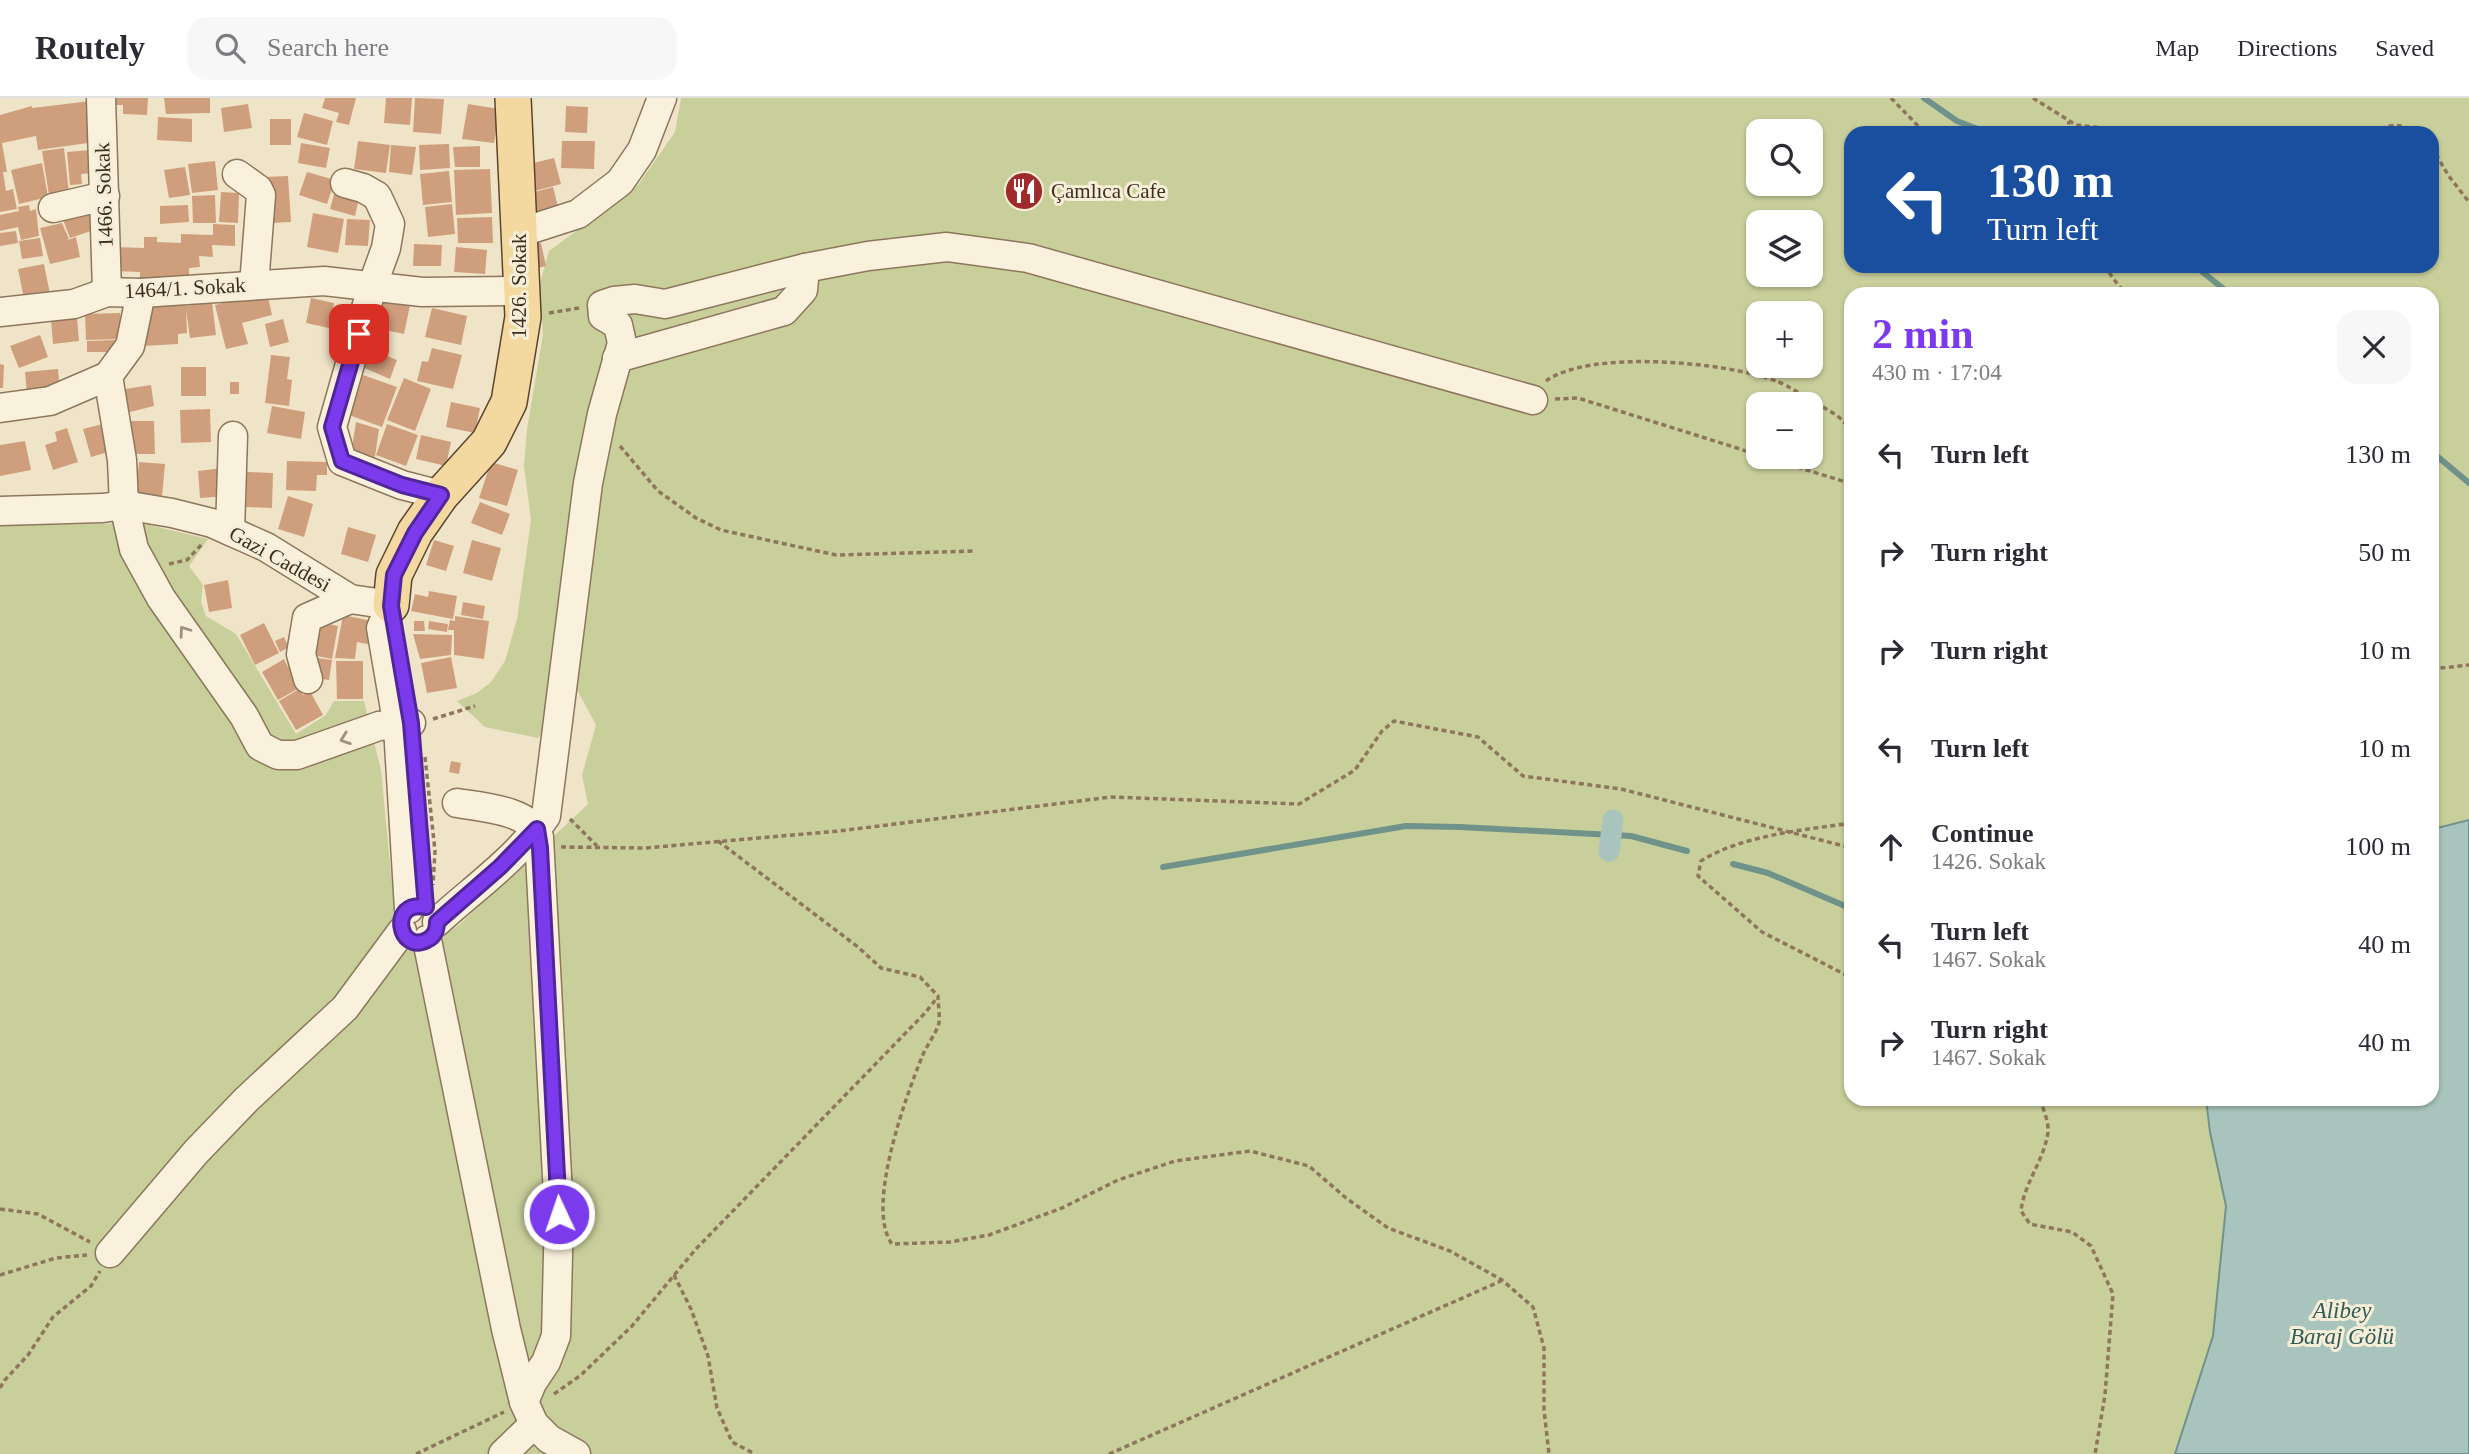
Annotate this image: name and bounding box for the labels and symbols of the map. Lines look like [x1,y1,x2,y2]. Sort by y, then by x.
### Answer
street label: 1466. Sokak [90,142,118,248]
restaurant icon: Çamlıca Cafe [1003,170,1045,212]
place label: Çamlıca Cafe [1051,179,1166,203]
street label: 1426. Sokak [507,233,531,339]
street label: 1464/1. Sokak [124,273,247,303]
pin [329,304,389,364]
street label: Gazi Caddesi [225,521,335,597]
one-way arrow [180,626,193,639]
one-way arrow [339,730,351,744]
position arrow [522,1177,596,1251]
water label: Alibey Baraj Gölü [2290,1298,2394,1349]

